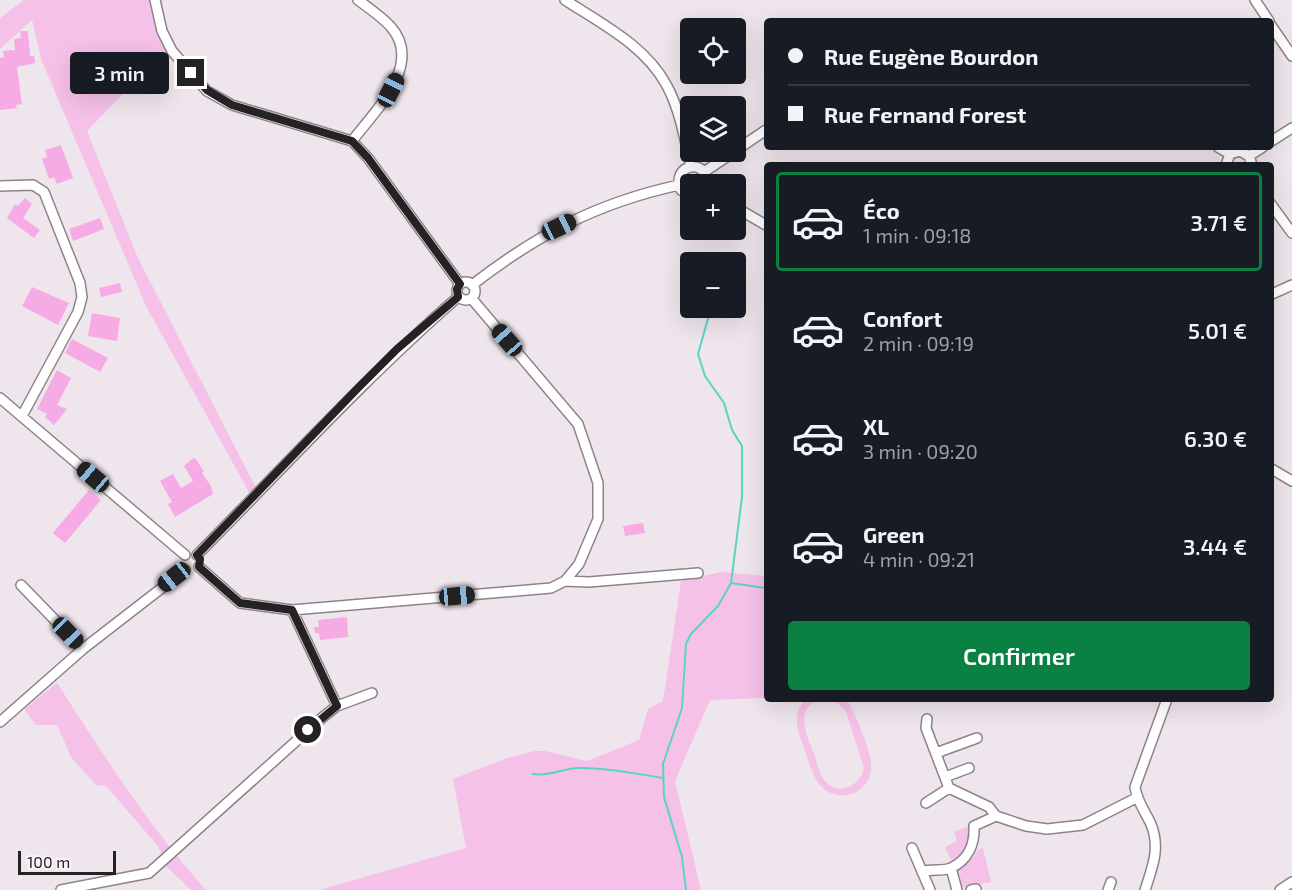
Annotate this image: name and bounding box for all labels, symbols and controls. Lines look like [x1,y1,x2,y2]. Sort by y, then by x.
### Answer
map controls [680,18,746,318]
button: locate [680,18,746,84]
text: Rue Eugène Bourdon [824,43,1038,69]
callout: 3 min [71,52,170,94]
route end [177,59,204,86]
text: 3 min [94,61,145,85]
car [375,70,407,110]
button: layers [680,96,746,162]
text: Rue Fernand Forest [824,101,1026,127]
button: + [680,174,746,240]
icon: car [791,195,845,249]
text: Éco [863,197,900,223]
text: 3.71 € [1191,209,1247,235]
car [539,211,579,243]
text: 1 min · 09:18 [863,223,971,247]
button: − [680,252,746,318]
icon: car [791,303,845,357]
text: Confort [863,305,942,331]
text: 5.01 € [1188,317,1247,343]
car [488,321,526,359]
text: 2 min · 09:19 [863,331,974,355]
icon: car [791,411,845,465]
text: XL [863,413,889,439]
text: 6.30 € [1184,425,1247,451]
text: 3 min · 09:20 [863,439,978,463]
car [73,459,113,495]
icon: car [791,519,845,573]
text: Green [863,521,925,547]
text: 3.44 € [1183,533,1247,559]
text: 4 min · 09:21 [863,547,975,571]
car [154,559,194,595]
car [438,585,476,607]
car [49,614,87,652]
button: Confirmer [788,621,1250,690]
route start [294,716,321,743]
scale bar [18,848,116,876]
text: 100 m [27,852,70,871]

